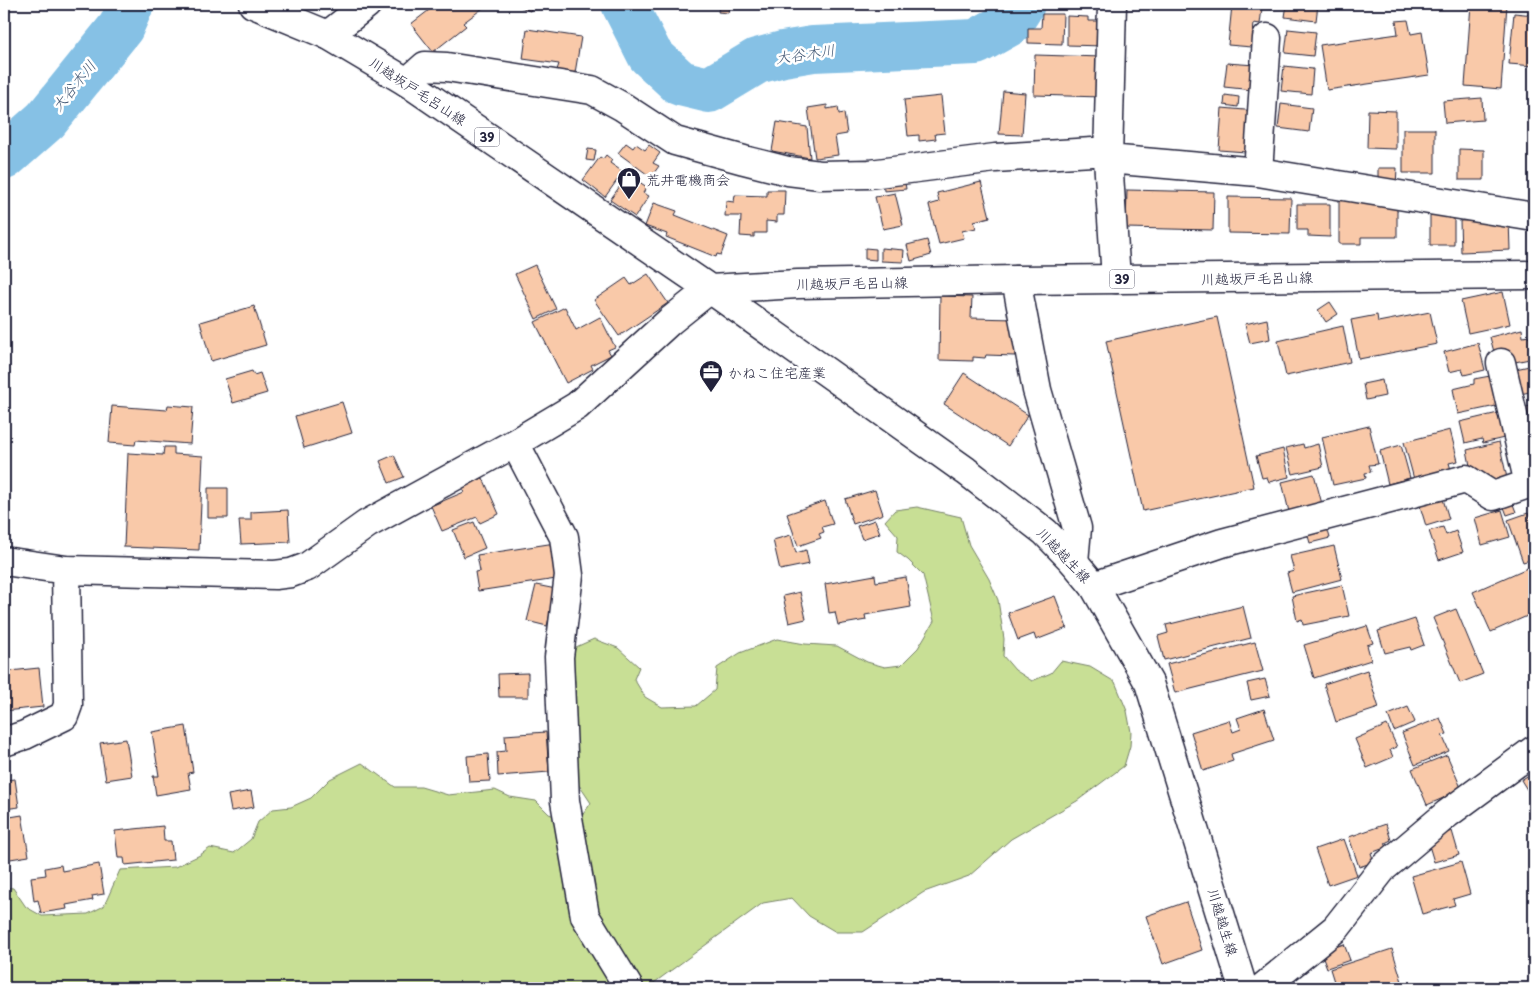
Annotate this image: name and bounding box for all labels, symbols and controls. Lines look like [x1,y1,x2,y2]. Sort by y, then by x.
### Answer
water label: 大谷木川 [774,37,836,69]
street label: 川越坂戸毛呂山線 [365,52,471,130]
water label: 大谷木川 [45,54,101,116]
road number: 39 [474,128,500,146]
shop icon: 荒井電機商会 [616,166,642,200]
place label: 荒井電機商会 [646,169,730,190]
street label: 川越坂戸毛呂山線 [1201,267,1313,289]
road number: 39 [1110,270,1134,288]
street label: 川越坂戸毛呂山線 [796,272,908,294]
office icon: かねこ住宅産業 [698,359,724,393]
place label: かねこ住宅産業 [728,362,826,383]
street label: 川越越生線 [1032,523,1096,587]
street label: 川越越生線 [1203,885,1243,959]

